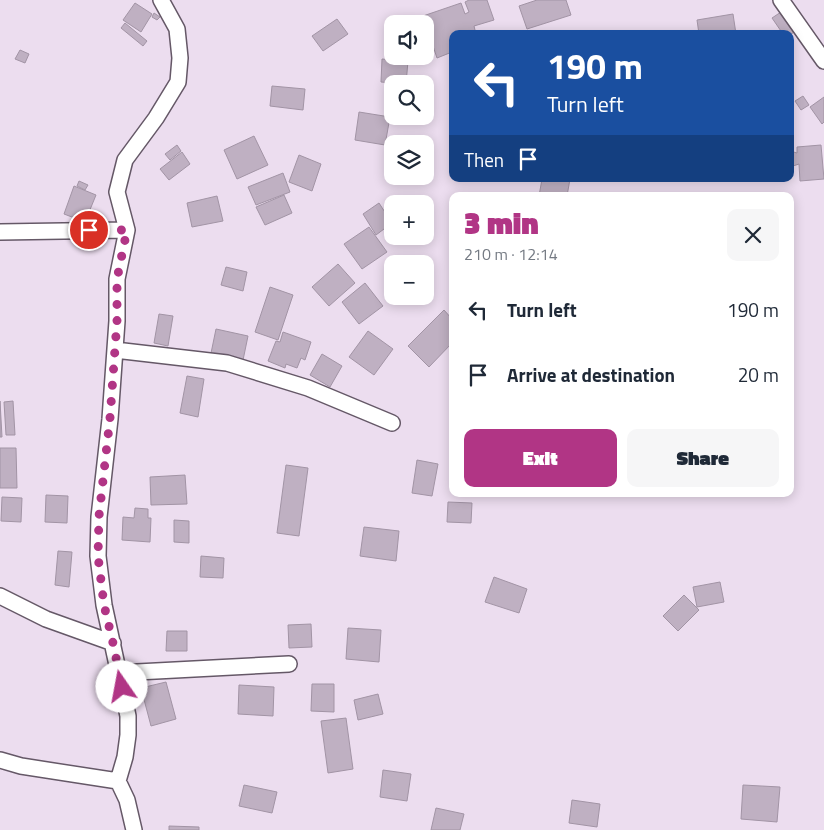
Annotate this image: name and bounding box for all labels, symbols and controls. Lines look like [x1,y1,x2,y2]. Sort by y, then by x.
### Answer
map controls [384,15,434,305]
button: sound [384,15,434,65]
text: 190 m [547,39,643,93]
icon: left [464,50,529,115]
button: search [384,75,434,125]
text: Turn left [547,87,624,121]
button: layers [384,135,434,185]
text: Then [464,145,504,174]
icon: arrive [514,145,542,173]
button: + [384,195,434,245]
text: 3 min [464,200,539,246]
pin [68,209,110,251]
button: close [727,209,779,261]
icon: arrive [75,216,103,244]
text: 210 m · 12:14 [464,242,558,266]
button: − [384,255,434,305]
text: Turn left [507,295,577,324]
text: 190 m [727,295,779,324]
icon: left [464,296,492,324]
text: Arrive at destination [507,360,675,389]
text: 20 m [738,360,779,389]
icon: arrive [464,361,492,389]
button: Exit [464,429,617,487]
button: Share [627,429,779,487]
position arrow [95,660,147,712]

